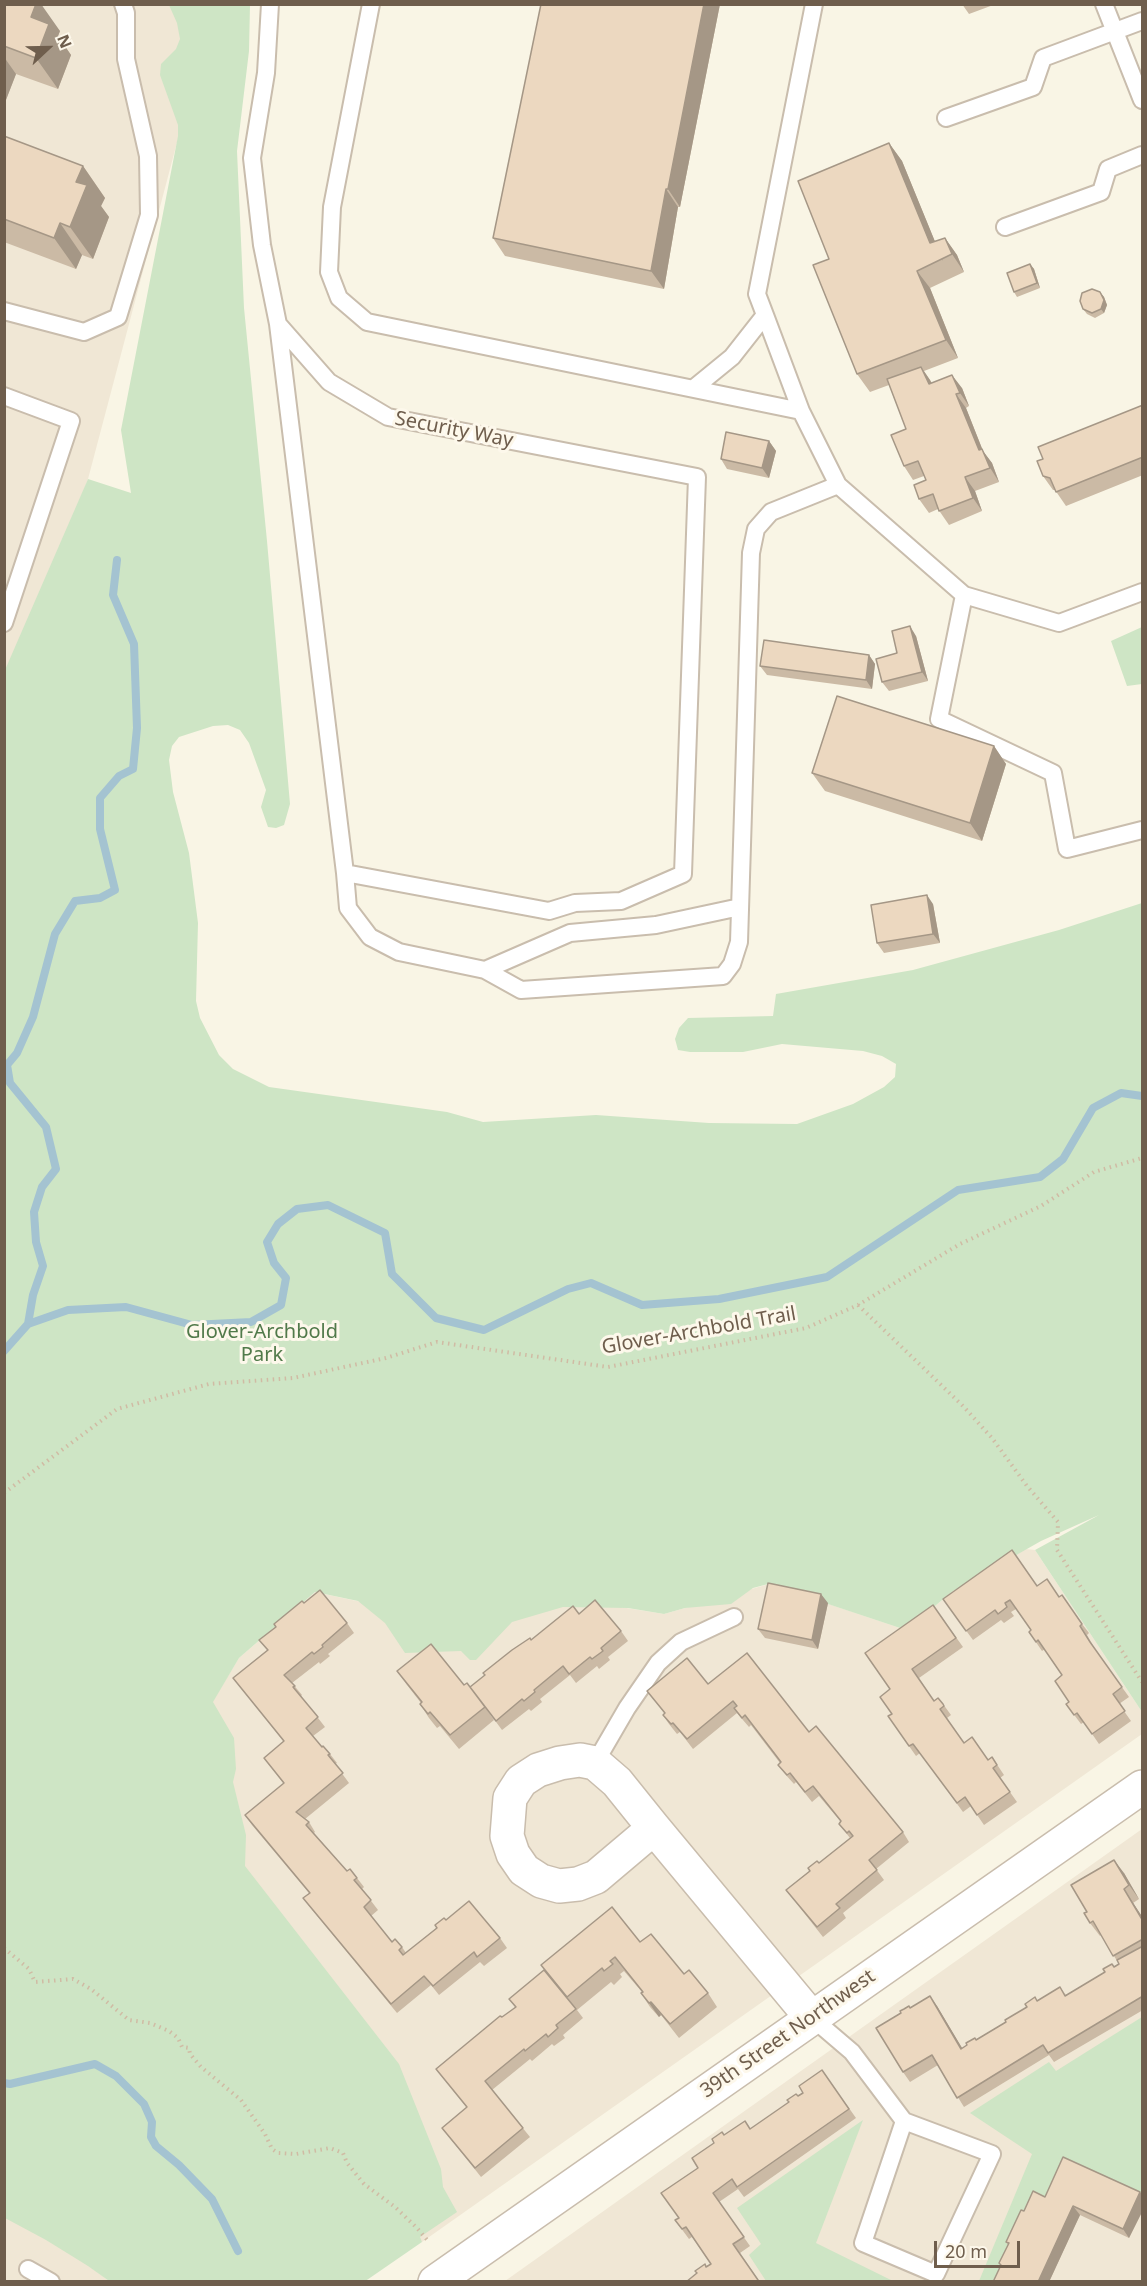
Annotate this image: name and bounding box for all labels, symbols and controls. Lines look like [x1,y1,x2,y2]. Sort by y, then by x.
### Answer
north arrow [18,18,78,78]
text: N [52,31,77,51]
street label: Security Way [393,407,515,453]
street label: Glover-Archbold Trail [600,1302,798,1360]
park label: Glover-Archbold Park [186,1320,338,1367]
street label: 39th Street Northwest [696,1965,880,2103]
scale bar [937,2229,1022,2267]
text: 20 m [945,2239,987,2263]

